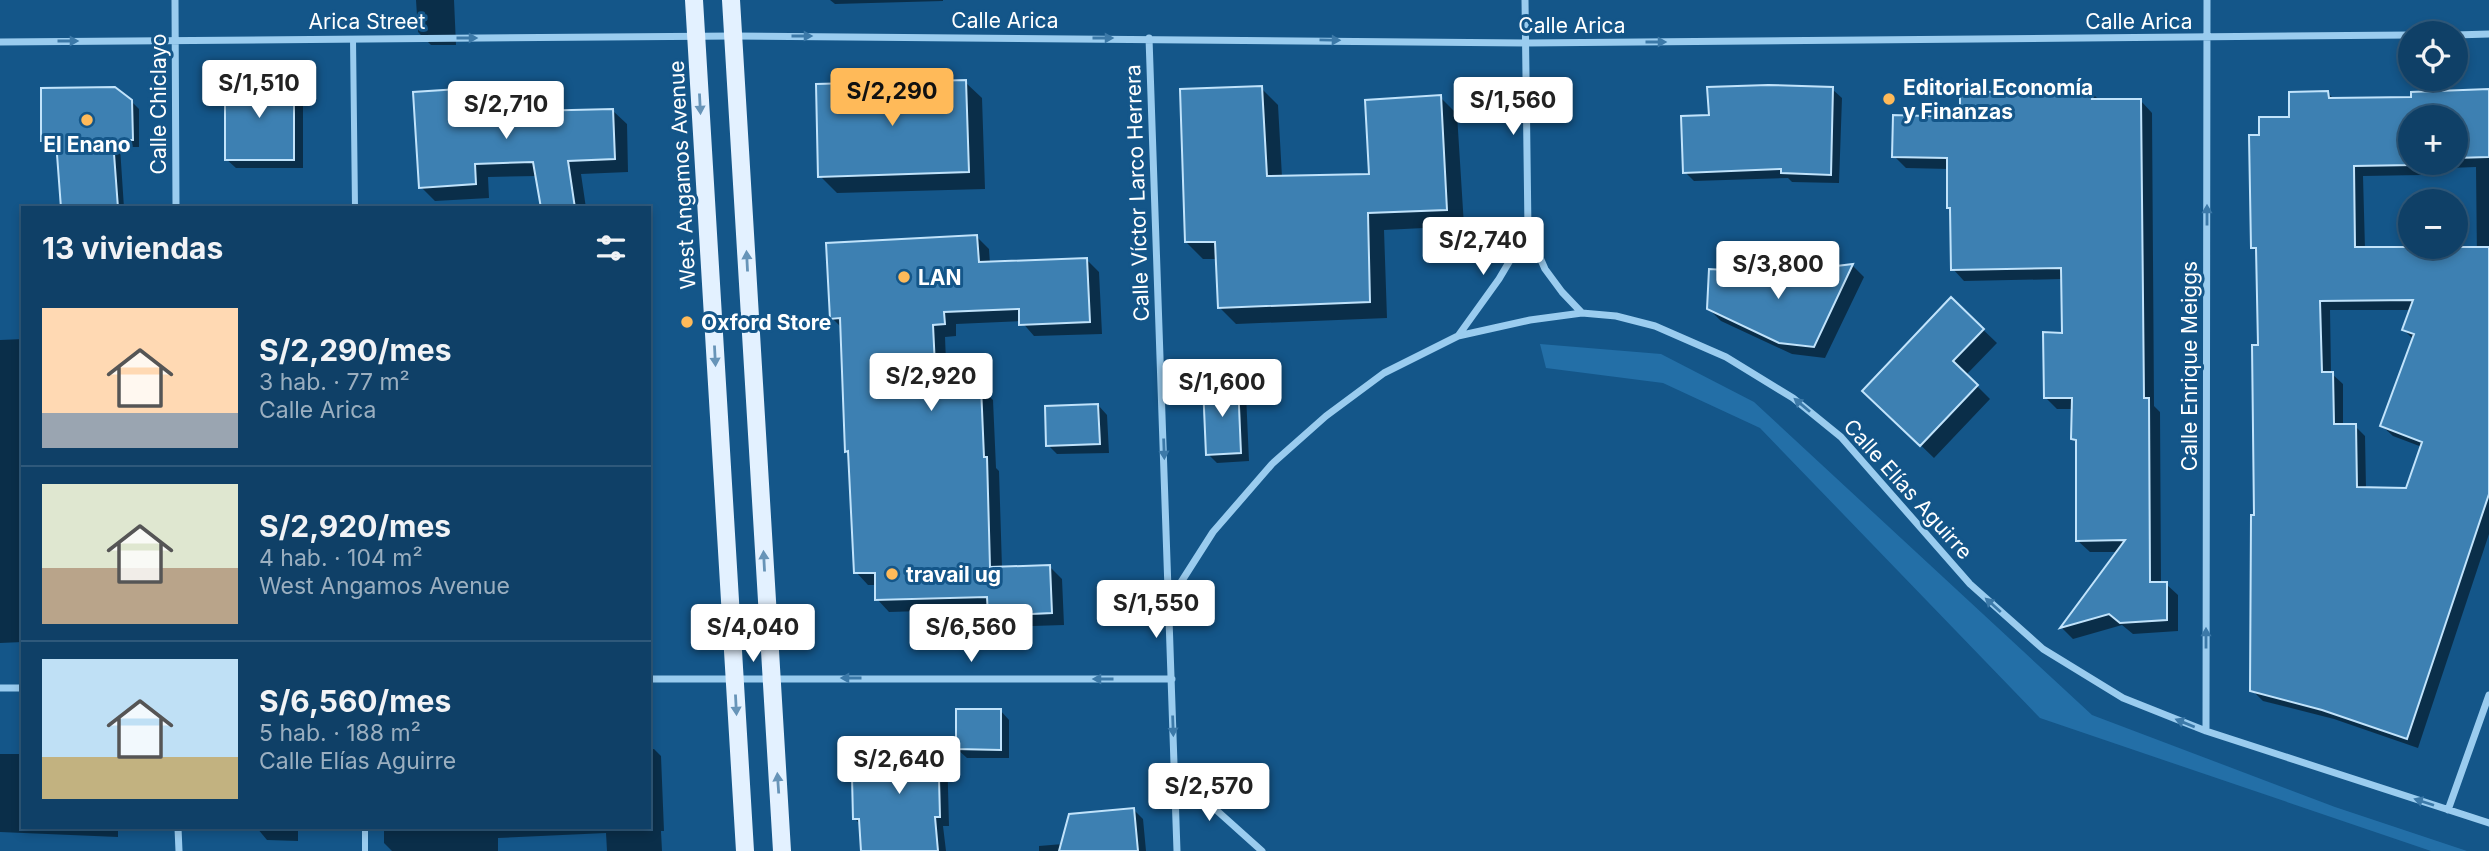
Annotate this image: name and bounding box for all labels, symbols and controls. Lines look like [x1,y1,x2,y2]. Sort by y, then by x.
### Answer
street label: Calle Arica [951,8,1059,33]
street label: Arica Street [309,9,426,34]
street label: Calle Arica [2085,9,2193,34]
street label: Calle Arica [1518,13,1626,38]
map controls [2398,21,2468,259]
button: locate [2398,21,2468,91]
one-way arrow [791,30,813,42]
one-way arrow [456,32,478,44]
one-way arrow [1092,32,1114,44]
street label: Calle Chiclayo [146,34,171,174]
one-way arrow [57,35,79,47]
one-way arrow [1320,35,1342,46]
one-way arrow [1645,36,1667,48]
pin: S/1,510 [194,60,324,120]
street label: West Angamos Avenue [664,60,700,290]
street label: Calle Víctor Larco Herrera [1120,64,1154,322]
pin: S/2,290 [827,68,957,128]
text: S/1,510 [218,69,300,97]
place label: Editorial Economía y Finanzas [1903,75,2093,124]
text: S/2,290 [846,77,938,105]
pin: S/1,560 [1448,78,1578,137]
pin: S/2,710 [441,82,571,141]
text: S/1,560 [1470,86,1556,114]
text: S/2,710 [464,90,548,118]
marker: Editorial Economía y Finanzas [1881,91,1897,107]
one-way arrow [695,93,706,115]
button: + [2398,105,2468,175]
marker: El Enano [79,112,95,128]
place label: El Enano [43,132,131,157]
button: − [2398,189,2468,259]
one-way arrow [2201,204,2213,226]
pin: S/2,740 [1418,218,1548,277]
text: S/2,740 [1439,226,1527,254]
icon: filters [592,229,630,267]
text: 13 viviendas [42,230,223,266]
pin: S/3,800 [1713,242,1843,301]
one-way arrow [741,250,752,272]
text: S/3,800 [1732,250,1824,278]
street label: Calle Enrique Meiggs [2177,261,2202,471]
place label: LAN [918,265,962,290]
marker: LAN [896,269,912,285]
place label: Oxford Store [701,310,831,335]
marker: Oxford Store [679,314,695,330]
text: S/2,290/mes [259,332,452,368]
icon: home [98,336,182,420]
one-way arrow [710,345,721,367]
pin: S/2,920 [866,354,996,413]
pin: S/1,600 [1157,360,1287,419]
text: S/2,920 [886,362,976,390]
text: 3 hab. · 77 m² [259,368,410,396]
text: S/1,600 [1179,368,1265,396]
text: Calle Arica [259,396,376,424]
one-way arrow [1794,398,1811,413]
street label: Calle Elías Aguirre [1839,414,1977,564]
one-way arrow [1158,438,1169,460]
text: S/2,920/mes [259,508,451,544]
icon: home [98,512,182,596]
text: 4 hab. · 104 m² [259,544,423,572]
one-way arrow [758,550,769,572]
place label: travail ug [906,562,1001,587]
marker: travail ug [884,566,900,582]
text: West Angamos Avenue [259,572,510,600]
pin: S/1,550 [1091,580,1221,640]
text: S/1,550 [1113,589,1199,617]
one-way arrow [1985,597,2002,613]
pin: S/4,040 [688,604,818,664]
pin: S/6,560 [906,604,1036,664]
text: S/4,040 [707,613,799,641]
text: S/6,560 [926,613,1016,641]
one-way arrow [2200,627,2212,649]
one-way arrow [840,672,862,684]
one-way arrow [1092,673,1114,685]
text: S/6,560/mes [259,683,451,719]
icon: home [98,687,182,771]
one-way arrow [731,694,742,716]
one-way arrow [1168,715,1179,737]
one-way arrow [2174,717,2195,728]
text: 5 hab. · 188 m² [259,719,421,747]
pin: S/2,640 [834,736,964,796]
text: S/2,640 [853,745,945,773]
text: Calle Elías Aguirre [259,747,456,775]
pin: S/2,570 [1144,764,1274,823]
one-way arrow [772,772,783,794]
text: S/2,570 [1164,772,1254,800]
one-way arrow [2413,796,2434,807]

